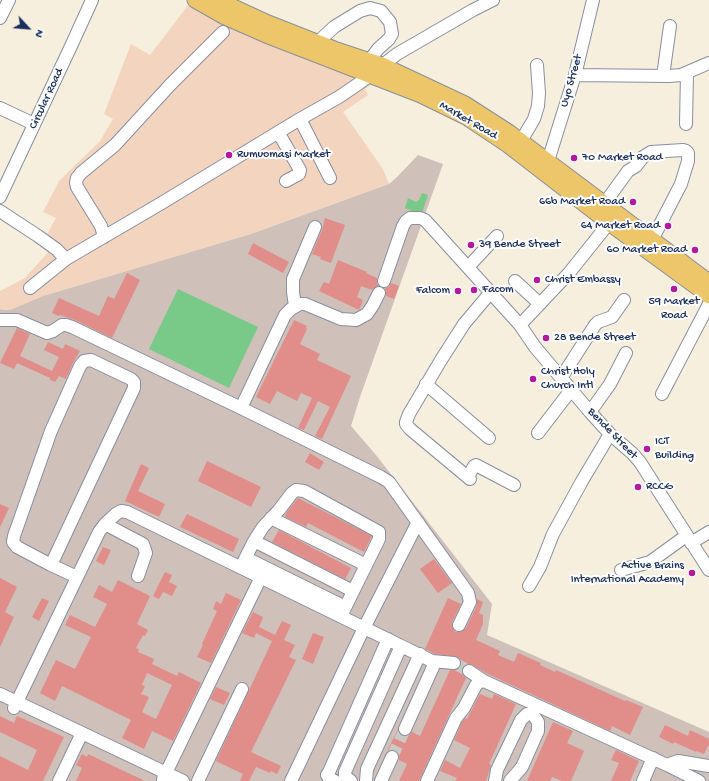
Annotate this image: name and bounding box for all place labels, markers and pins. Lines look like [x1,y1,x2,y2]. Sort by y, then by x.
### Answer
place label: Rumuomasi Market [237,148,330,162]
marker: Rumuomasi Market [224,150,234,160]
place label: 70 Market Road [582,151,663,165]
marker: 70 Market Road [569,153,579,163]
place label: 66b Market Road [539,195,625,209]
marker: 66b Market Road [628,197,638,207]
place label: 64 Market Road [581,219,660,233]
marker: 64 Market Road [663,221,673,231]
place label: 39 Bende Street [479,238,560,252]
marker: 39 Bende Street [466,240,476,250]
place label: 60 Market Road [607,243,687,257]
marker: 60 Market Road [690,245,700,255]
place label: Christ Embassy [545,273,621,287]
marker: Christ Embassy [532,275,542,285]
place label: Facom [482,283,514,297]
place label: Falcom [416,284,450,298]
marker: 59 Market Road [669,284,679,294]
marker: Facom [469,285,479,295]
marker: Falcom [453,286,463,296]
place label: 59 Market Road [649,295,699,323]
place label: 28 Bende Street [554,331,635,345]
marker: 28 Bende Street [541,333,551,343]
place label: Christ Holy Church Intl [541,365,595,393]
marker: Christ Holy Church Intl [528,374,538,384]
place label: ICT Building [655,435,694,463]
marker: ICT Building [642,444,652,454]
place label: RCCG [646,480,673,494]
marker: RCCG [633,482,643,492]
place label: Active Brains International Academy [571,559,684,587]
marker: Active Brains International Academy [687,568,697,578]

